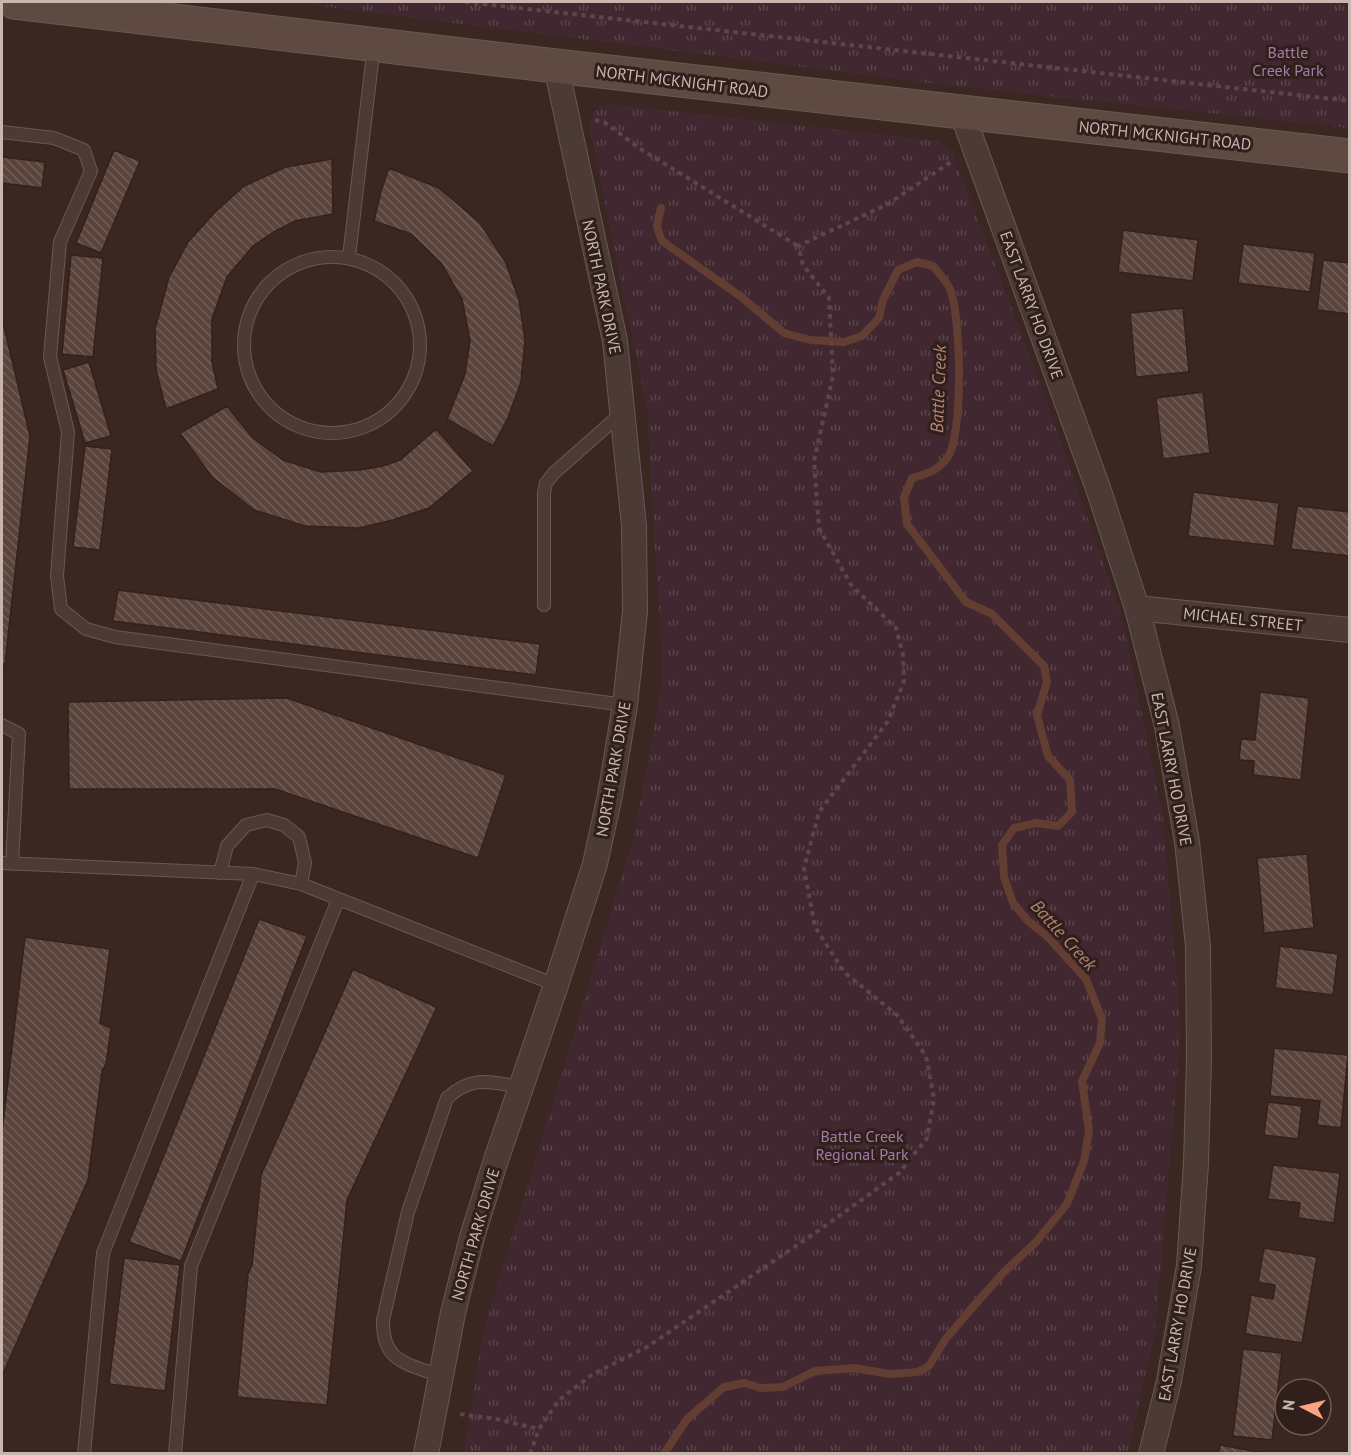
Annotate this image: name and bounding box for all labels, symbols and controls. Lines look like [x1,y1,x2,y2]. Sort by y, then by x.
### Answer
park label: Battle Creek Park [1252,42,1324,80]
street label: NORTH MCKNIGHT ROAD [595,61,769,101]
street label: NORTH MCKNIGHT ROAD [1078,116,1252,154]
street label: NORTH PARK DRIVE [578,218,626,356]
street label: EAST LARRY HO DRIVE [996,228,1068,382]
water label: Battle Creek [925,344,951,433]
street label: MICHAEL STREET [1182,603,1304,635]
street label: EAST LARRY HO DRIVE [1147,691,1197,847]
street label: NORTH PARK DRIVE [591,700,635,838]
water label: Battle Creek [1026,895,1103,976]
park label: Battle Creek Regional Park [815,1126,909,1164]
street label: NORTH PARK DRIVE [447,1165,503,1303]
street label: EAST LARRY HO DRIVE [1154,1246,1200,1402]
north arrow [1273,1377,1333,1437]
text: N [1278,1399,1299,1412]

